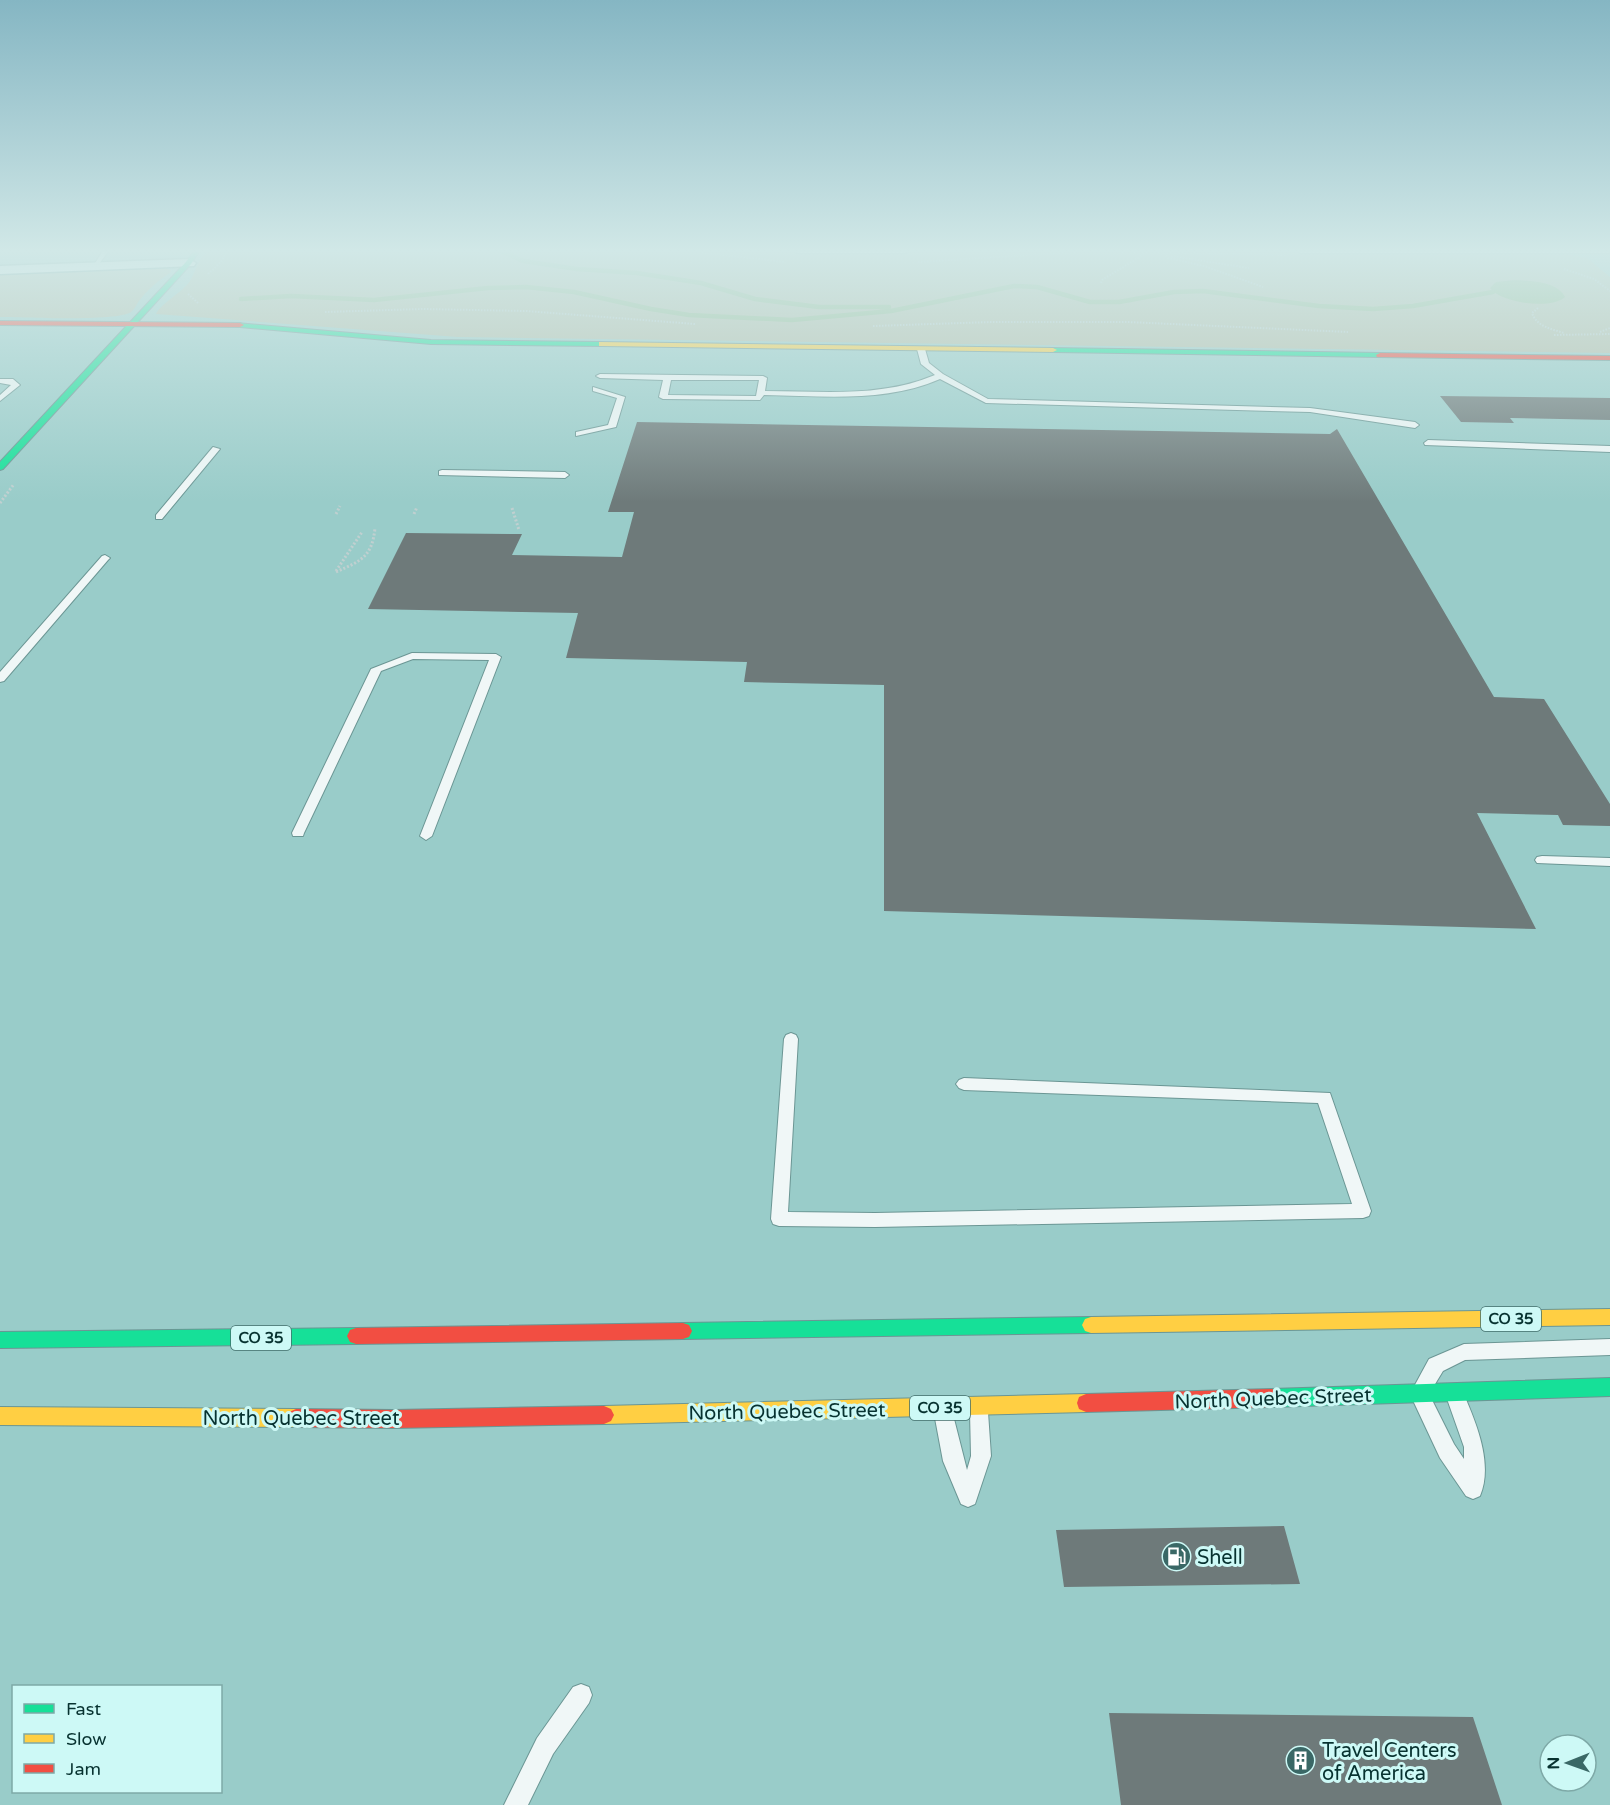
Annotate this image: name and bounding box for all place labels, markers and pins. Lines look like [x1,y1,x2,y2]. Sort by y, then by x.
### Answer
fuel station icon: Shell [1160,1541,1192,1573]
place label: Shell [1197,1546,1243,1570]
place label: Travel Centers of America [1322,1739,1457,1786]
building icon: Travel Centers of America [1285,1745,1317,1777]

